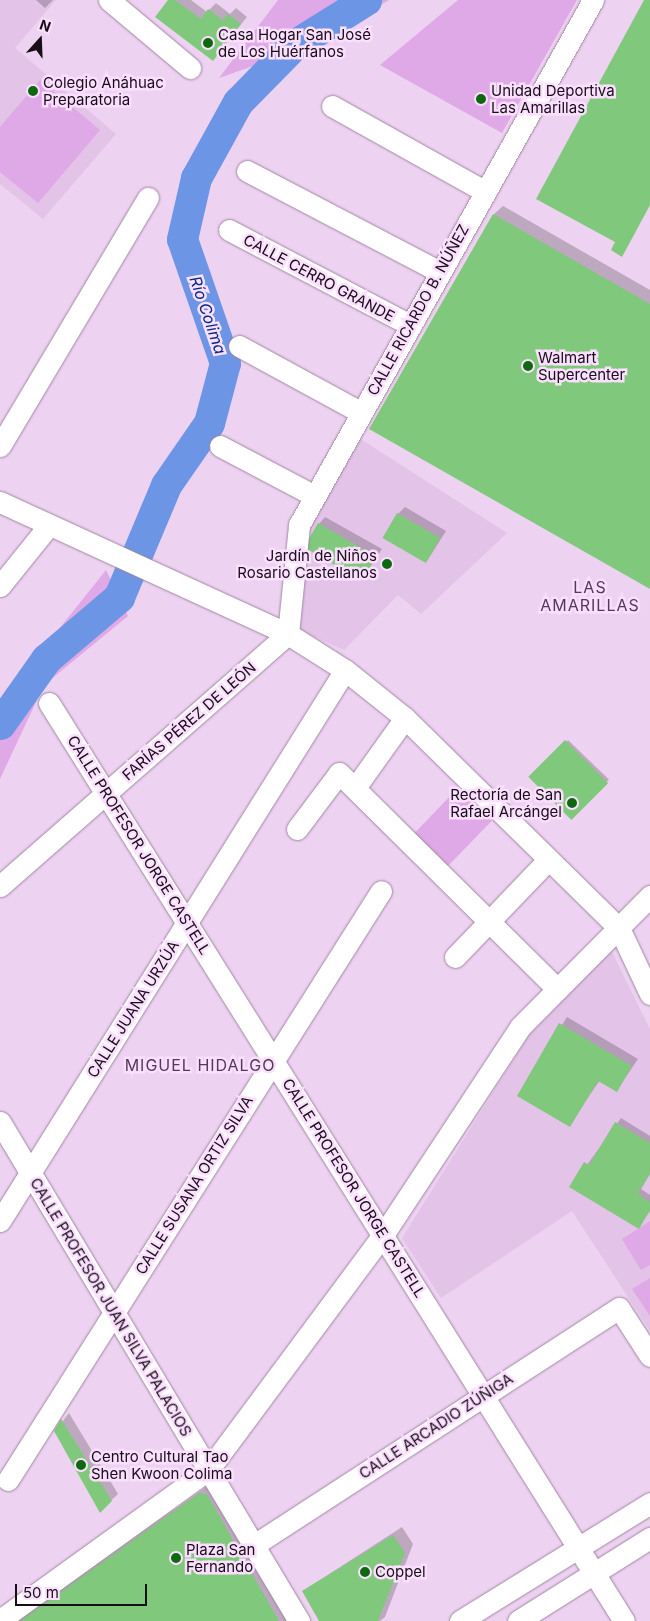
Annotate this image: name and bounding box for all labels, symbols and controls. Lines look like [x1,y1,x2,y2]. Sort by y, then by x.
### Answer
north arrow [15,15,65,65]
text: N [37,16,53,35]
place label: Casa Hogar San José de Los Huérfanos [218,25,371,60]
marker: Casa Hogar San José de Los Huérfanos [202,37,214,49]
place label: Colegio Anáhuac Preparatoria [43,73,164,108]
place label: Unidad Deportiva Las Amarillas [491,81,615,116]
marker: Colegio Anáhuac Preparatoria [27,85,39,97]
marker: Unidad Deportiva Las Amarillas [475,93,487,105]
street label: CALLE RICARDO B. NÚÑEZ [363,221,473,399]
street label: CALLE CERRO GRANDE [240,230,398,326]
water label: Río Colima [186,274,230,356]
place label: Walmart Supercenter [538,348,625,383]
marker: Walmart Supercenter [522,360,534,372]
place label: Jardín de Niños Rosario Castellanos [237,546,377,581]
marker: Jardín de Niños Rosario Castellanos [381,558,393,570]
district label: LAS AMARILLAS [539,577,641,615]
street label: FARÍAS PÉREZ DE LEÓN [119,658,259,784]
street label: CALLE PROFESOR JORGE CASTELL [64,732,214,958]
place label: Rectoría de San Rafael Arcángel [450,785,562,820]
marker: Rectoría de San Rafael Arcángel [566,797,578,809]
street label: CALLE JUANA URZÚA [83,937,183,1081]
district label: MIGUEL HIDALGO [123,1055,277,1075]
street label: CALLE PROFESOR JORGE CASTELL [279,1075,429,1301]
street label: CALLE SUSANA ORTIZ SILVA [131,1092,257,1278]
street label: CALLE PROFESOR JUAN SILVA PALACIOS [26,1175,196,1439]
street label: CALLE ARCADIO ZÚÑIGA [356,1369,516,1483]
place label: Centro Cultural Tao Shen Kwoon Colima [91,1447,232,1482]
marker: Centro Cultural Tao Shen Kwoon Colima [75,1459,87,1471]
place label: Plaza San Fernando [186,1540,255,1575]
marker: Plaza San Fernando [170,1552,182,1564]
place label: Coppel [375,1563,426,1581]
marker: Coppel [359,1566,371,1578]
scale bar [18,1574,150,1606]
text: 50 m [23,1583,59,1602]

